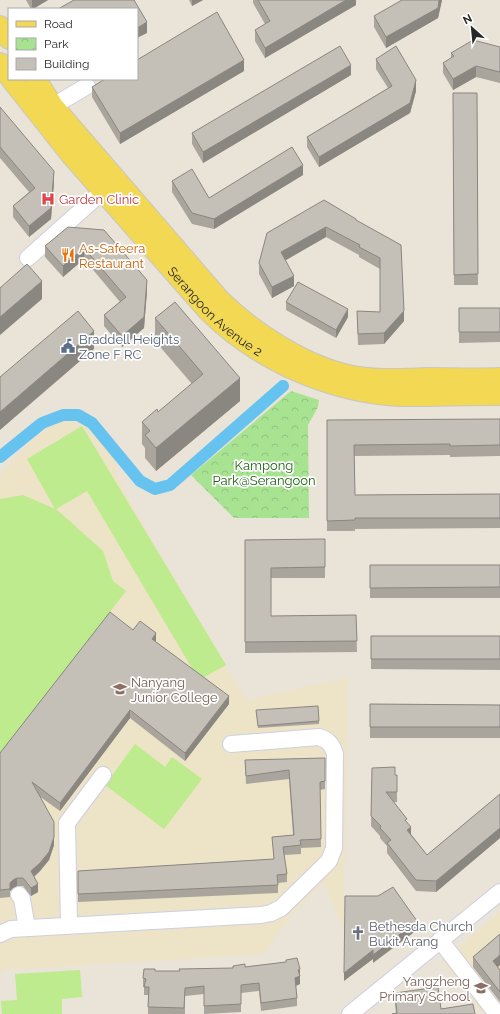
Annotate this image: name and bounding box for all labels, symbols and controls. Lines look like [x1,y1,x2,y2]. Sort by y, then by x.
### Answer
legend [8,8,138,80]
north arrow [452,8,492,48]
text: N [461,12,474,27]
text: Road [44,17,73,31]
text: Park [44,37,69,51]
text: Building [44,57,90,71]
hospital icon: Garden Clinic [40,191,56,207]
place label: Garden Clinic [59,192,139,207]
place label: As-Safeera Restaurant [79,241,145,271]
restaurant icon: As-Safeera Restaurant [60,247,76,263]
street label: Serangoon Avenue 2 [165,264,265,360]
place label: Braddell Heights Zone F RC [79,332,179,362]
public building icon: Braddell Heights Zone F RC [60,338,76,354]
park label: Kampong Park@Serangoon [212,458,316,488]
place label: Nanyang Junior College [131,675,218,705]
school or university icon: Nanyang Junior College [112,681,128,697]
place label: Bethesda Church Bukit Arang [369,919,473,949]
church icon: Bethesda Church Bukit Arang [350,925,366,941]
place label: Yangzheng Primary School [379,974,470,1004]
school or university icon: Yangzheng Primary School [473,980,489,996]

